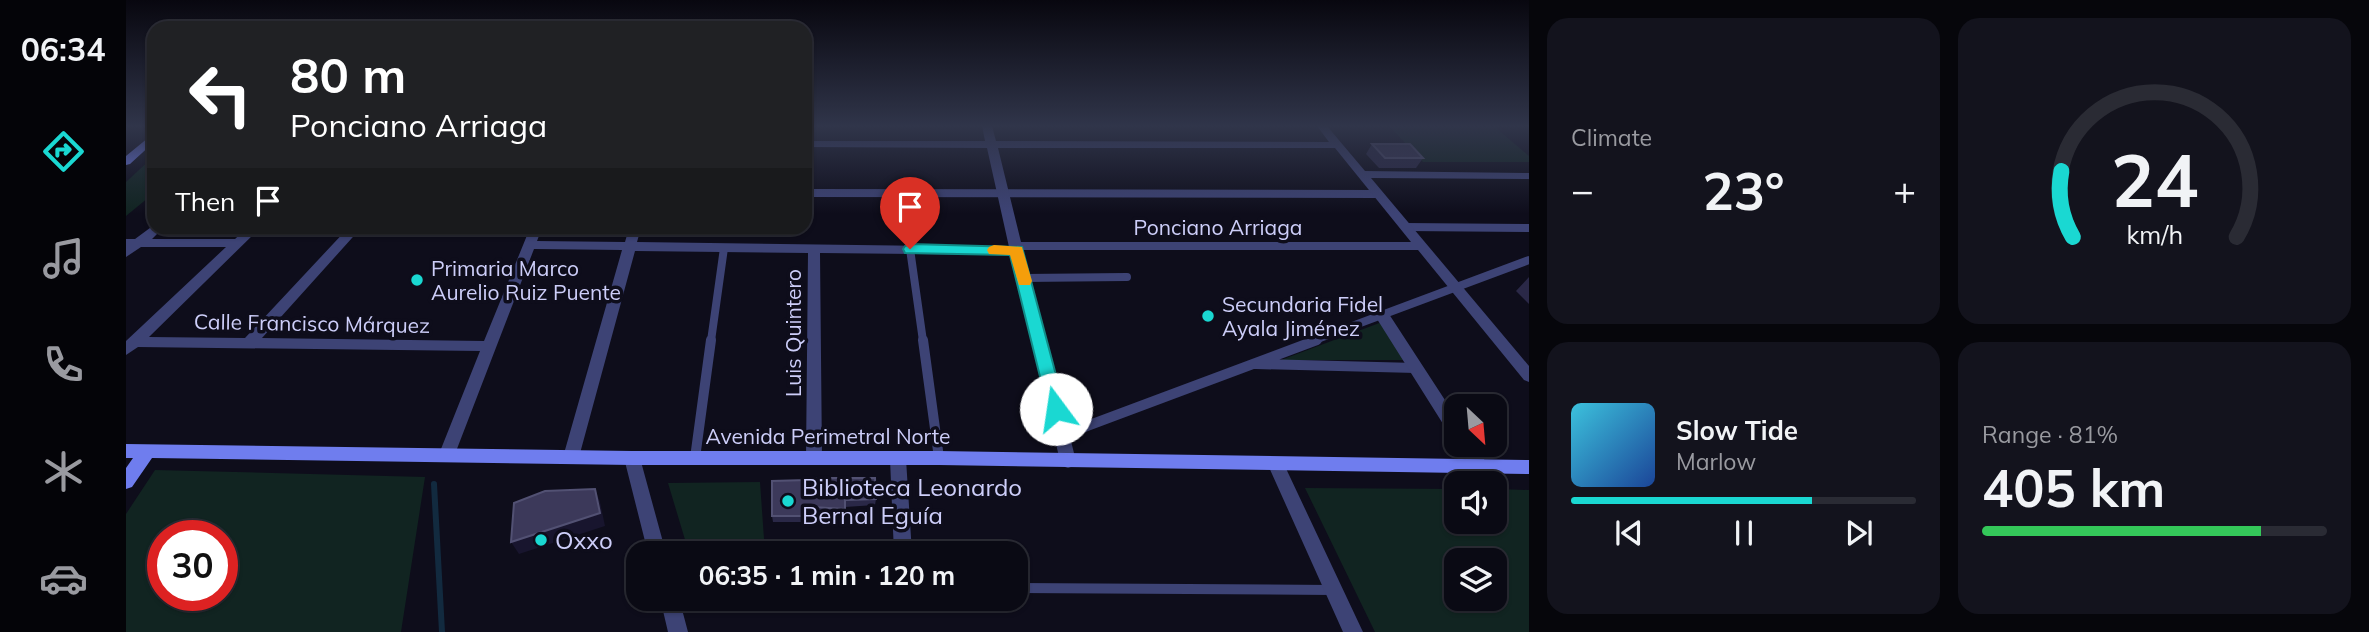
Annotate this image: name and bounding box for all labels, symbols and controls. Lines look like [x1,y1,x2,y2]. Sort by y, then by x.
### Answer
text: 06:34 [21,29,105,69]
text: 80 m [290,44,406,105]
icon: left [175,49,266,140]
text: Ponciano Arriaga [290,105,547,145]
text: Climate [1571,123,1652,152]
icon: directions [39,127,88,176]
text: 24 [2111,134,2198,225]
text: 23° [1702,158,1785,223]
text: − [1571,166,1594,214]
text: + [1893,166,1916,214]
pin [880,177,940,249]
icon: arrive [249,182,287,220]
text: Then [175,185,235,218]
icon: arrive [891,188,929,226]
street label: Ponciano Arriaga [1134,214,1302,240]
text: km/h [2126,219,2183,250]
icon: music [39,234,88,283]
place label: Primaria Marco Aurelio Ruiz Puente [431,255,621,305]
street label: Luis Quintero [780,269,806,397]
marker: Primaria Marco Aurelio Ruiz Puente [409,272,425,288]
place label: Secundaria Fidel Ayala Jiménez [1222,291,1383,341]
street label: Calle Francisco Márquez [194,308,430,338]
marker: Secundaria Fidel Ayala Jiménez [1200,308,1216,324]
icon: phone [39,340,88,389]
position arrow [1019,372,1093,446]
north arrow [1444,394,1507,457]
map controls [1444,394,1507,611]
text: Slow Tide [1676,414,1798,447]
text: Range · 81% [1982,420,2118,449]
street label: Avenida Perimetral Norte [706,423,950,449]
icon: climate [39,447,88,496]
text: Marlow [1676,447,1756,476]
text: 405 km [1982,455,2165,520]
button: sound [1444,471,1507,534]
place label: Biblioteca Leonardo Bernal Eguía [802,472,1022,530]
marker: Biblioteca Leonardo Bernal Eguía [780,493,796,509]
icon: previous [1610,514,1648,552]
icon: pause [1725,514,1763,552]
icon: next [1840,514,1878,552]
speed limit sign: 30 [147,520,238,611]
place label: Oxxo [555,525,613,555]
marker: Oxxo [533,532,549,548]
button: layers [1444,548,1507,611]
icon: car [39,554,88,603]
text: 06:35 · 1 min · 120 m [699,559,955,592]

